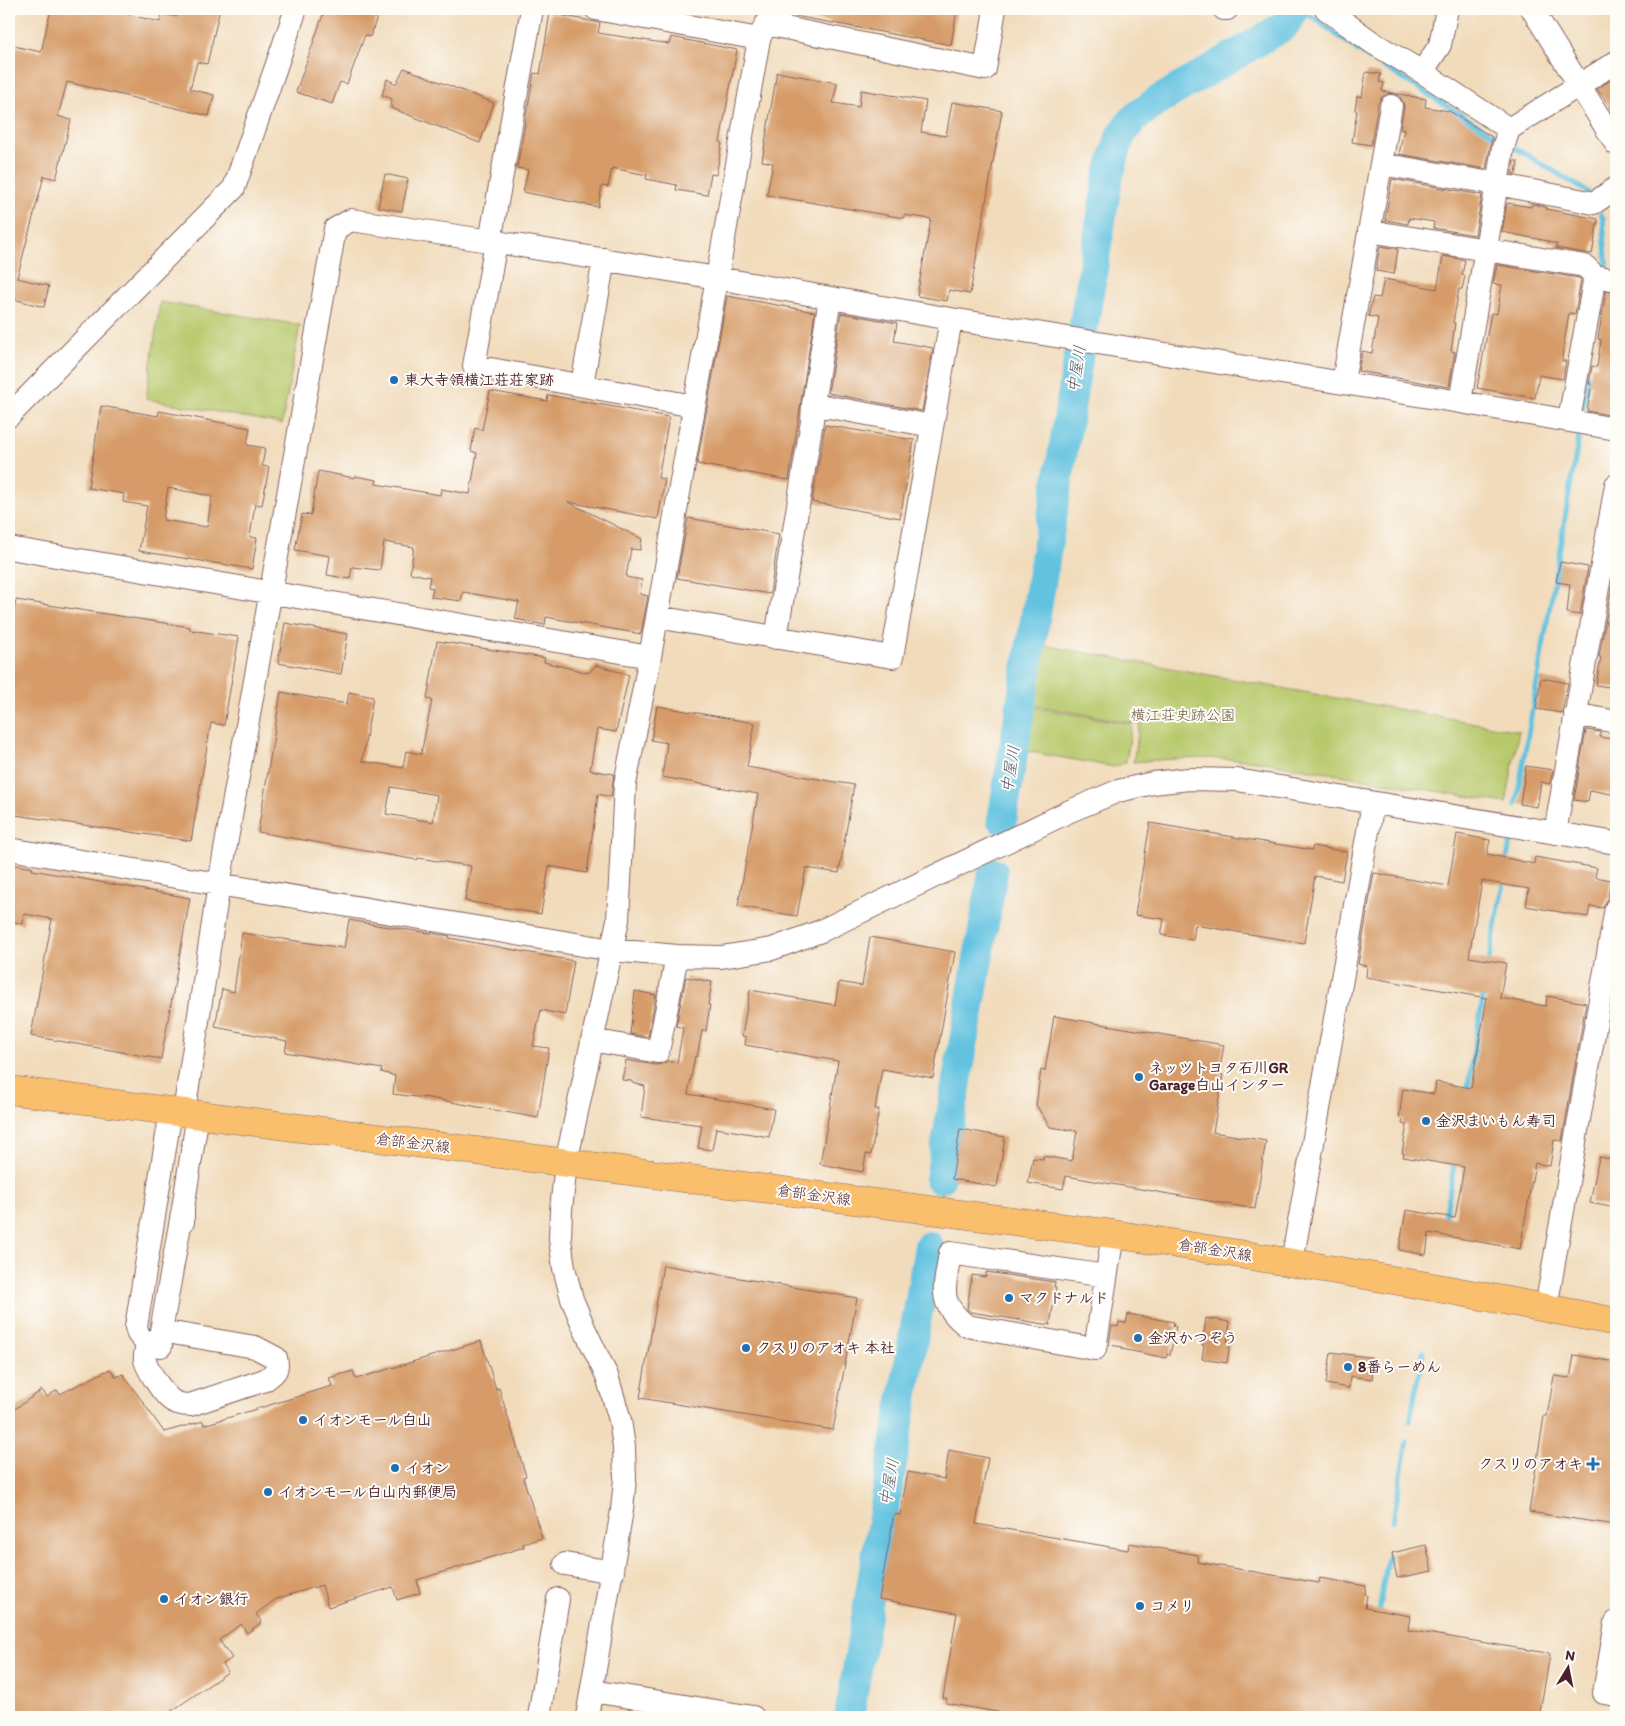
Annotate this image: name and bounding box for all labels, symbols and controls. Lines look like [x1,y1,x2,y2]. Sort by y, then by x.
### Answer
water label: 中屋川 [1063,344,1089,394]
place label: 東大寺領横江荘荘家跡 [404,371,554,389]
marker: 東大寺領横江荘荘家跡 [388,374,400,386]
park label: 横江荘史跡公園 [1130,706,1236,724]
water label: 中屋川 [997,744,1023,794]
place label: ネッツトヨタ石川GR Garage白山インター [1149,1059,1289,1095]
marker: ネッツトヨタ石川GR Garage白山インター [1133,1071,1145,1083]
place label: 金沢まいもん寿司 [1436,1112,1556,1130]
marker: 金沢まいもん寿司 [1420,1115,1432,1127]
street label: 倉部金沢線 [375,1129,451,1157]
street label: 倉部金沢線 [776,1181,852,1209]
street label: 倉部金沢線 [1177,1235,1253,1265]
place label: マクドナルド [1019,1289,1108,1307]
marker: マクドナルド [1003,1292,1015,1304]
place label: 金沢かつぞう [1148,1329,1238,1347]
marker: 金沢かつぞう [1132,1332,1144,1344]
place label: クスリのアオキ 本社 [756,1339,894,1357]
marker: クスリのアオキ 本社 [740,1342,752,1354]
place label: 8番らーめん [1358,1358,1441,1376]
marker: 8番らーめん [1342,1361,1354,1373]
place label: イオンモール白山 [313,1411,432,1429]
marker: イオンモール白山 [297,1414,309,1426]
place label: クスリのアオキ [1478,1455,1583,1473]
water label: 中屋川 [875,1457,903,1507]
marker: クスリのアオキ [1587,1458,1599,1470]
place label: イオン [405,1459,450,1477]
marker: イオン [389,1462,401,1474]
place label: イオンモール白山内郵便局 [278,1483,457,1501]
marker: イオンモール白山内郵便局 [262,1486,274,1498]
place label: イオン銀行 [174,1590,249,1608]
marker: イオン銀行 [158,1593,170,1605]
place label: コメリ [1150,1597,1195,1615]
marker: コメリ [1134,1600,1146,1612]
north arrow [1542,1644,1592,1694]
text: N [1564,1646,1576,1665]

